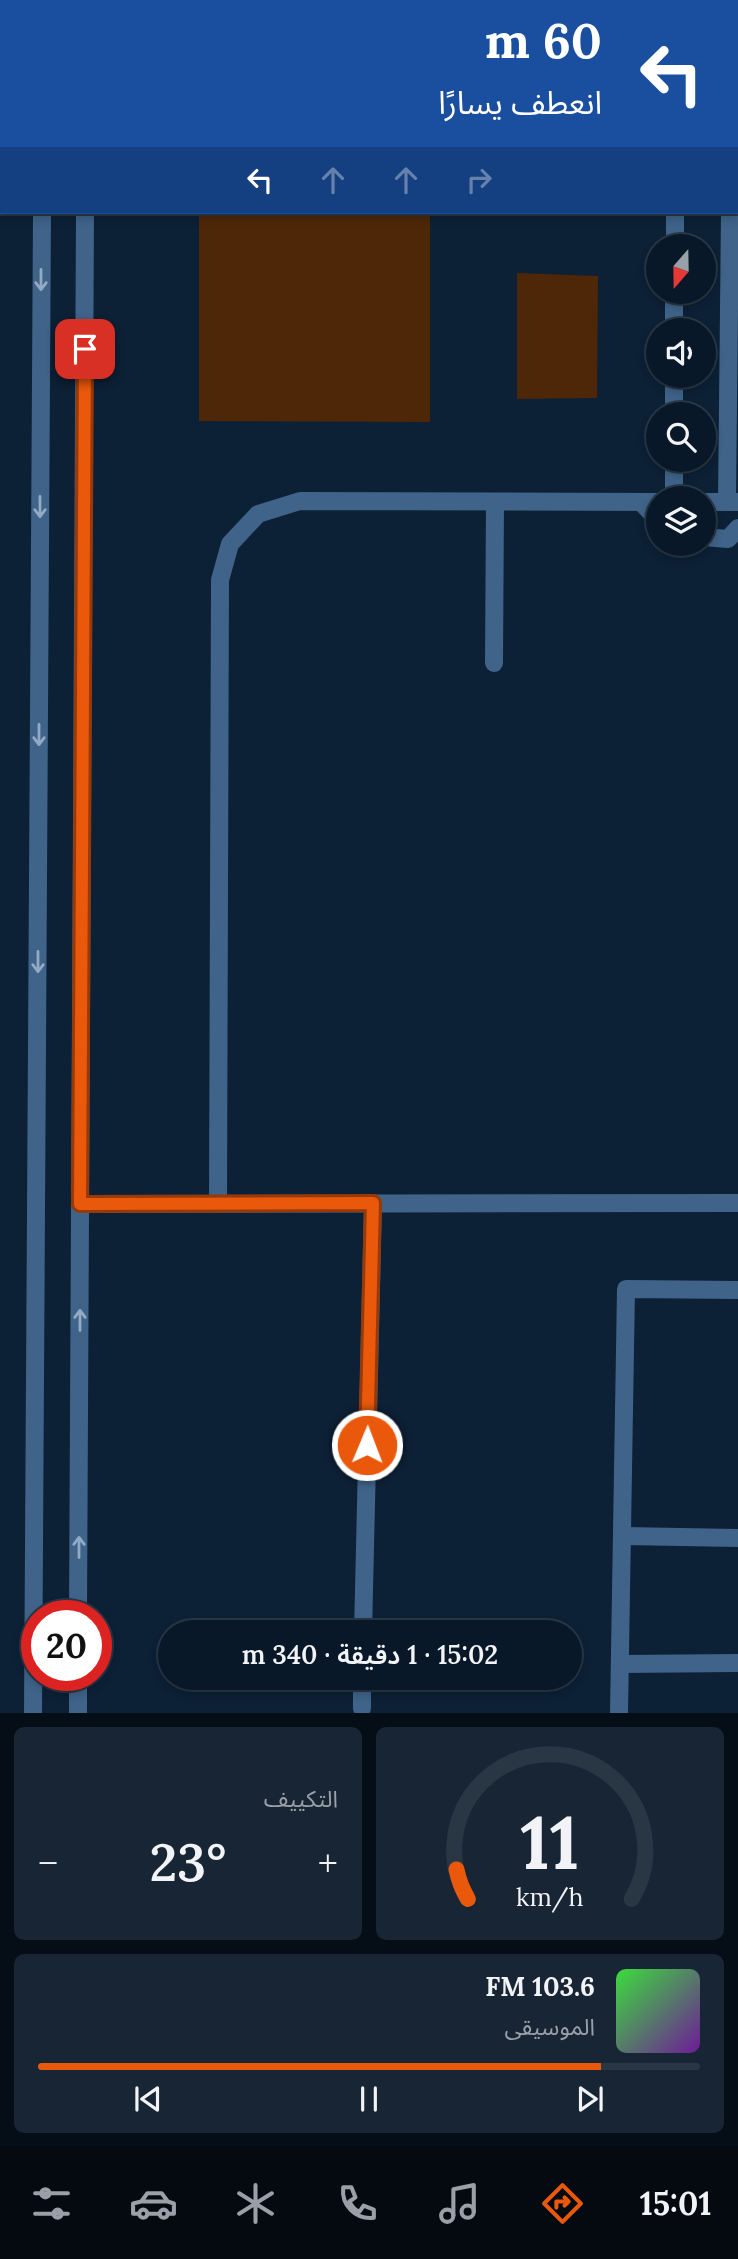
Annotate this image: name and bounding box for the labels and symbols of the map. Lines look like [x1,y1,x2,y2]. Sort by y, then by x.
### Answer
north arrow [646,234,716,304]
one-way arrow [34,268,48,291]
pin [55,319,115,379]
one-way arrow [33,496,47,519]
one-way arrow [32,723,46,746]
one-way arrow [31,951,45,974]
one-way arrow [73,1308,87,1331]
position arrow [330,1408,404,1482]
one-way arrow [72,1536,85,1559]
speed limit sign: 20 [21,1600,112,1691]

